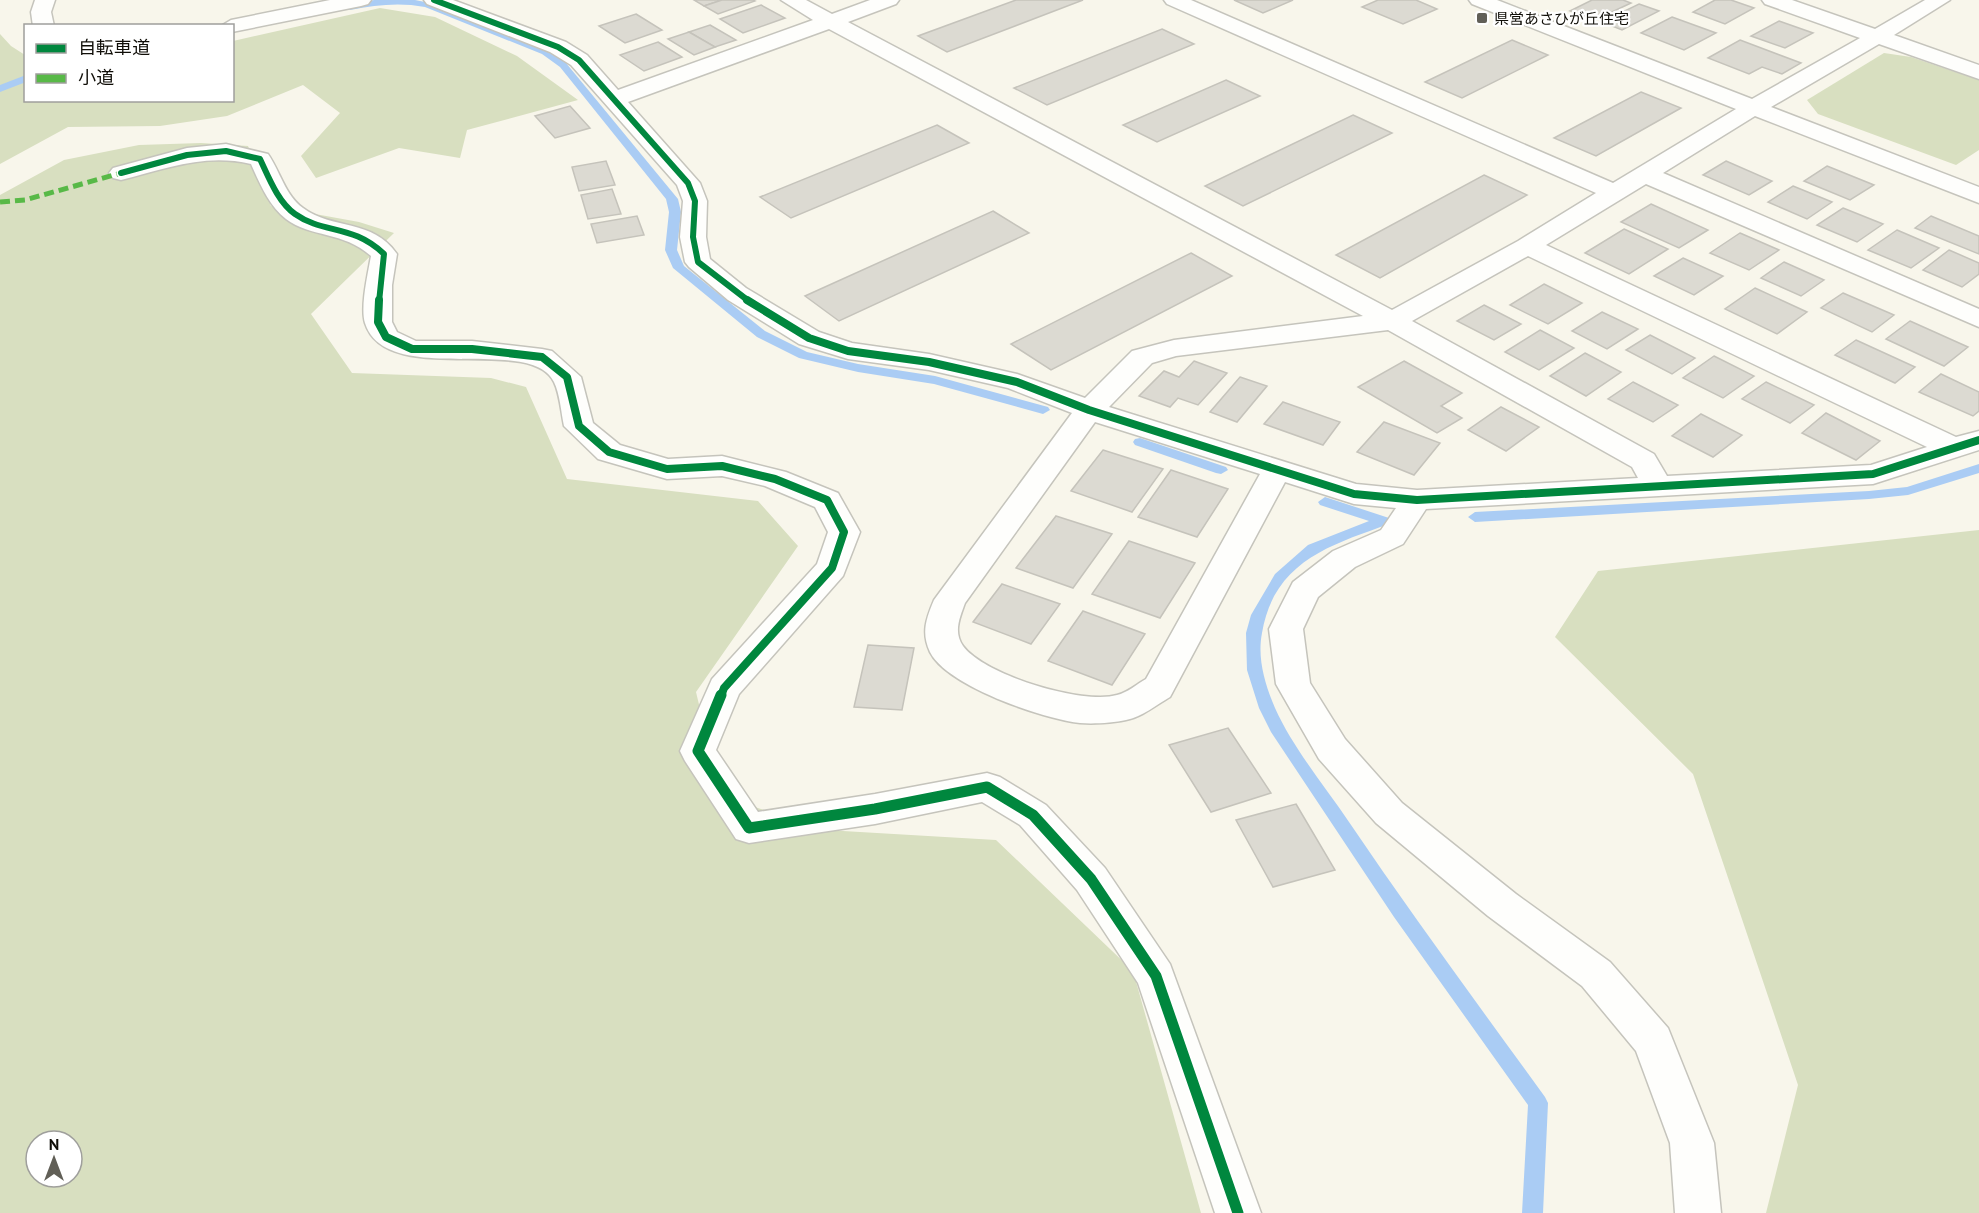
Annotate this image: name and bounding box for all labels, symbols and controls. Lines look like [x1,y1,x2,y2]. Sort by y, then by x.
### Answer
place label: 県営あさひが丘住宅 [1494,9,1629,28]
marker: 県営あさひが丘住宅 [1475,11,1489,25]
legend [24,24,234,102]
text: 自転車道 [78,36,150,59]
text: 小道 [78,66,114,89]
north arrow [24,1129,84,1189]
text: N [49,1134,59,1154]

